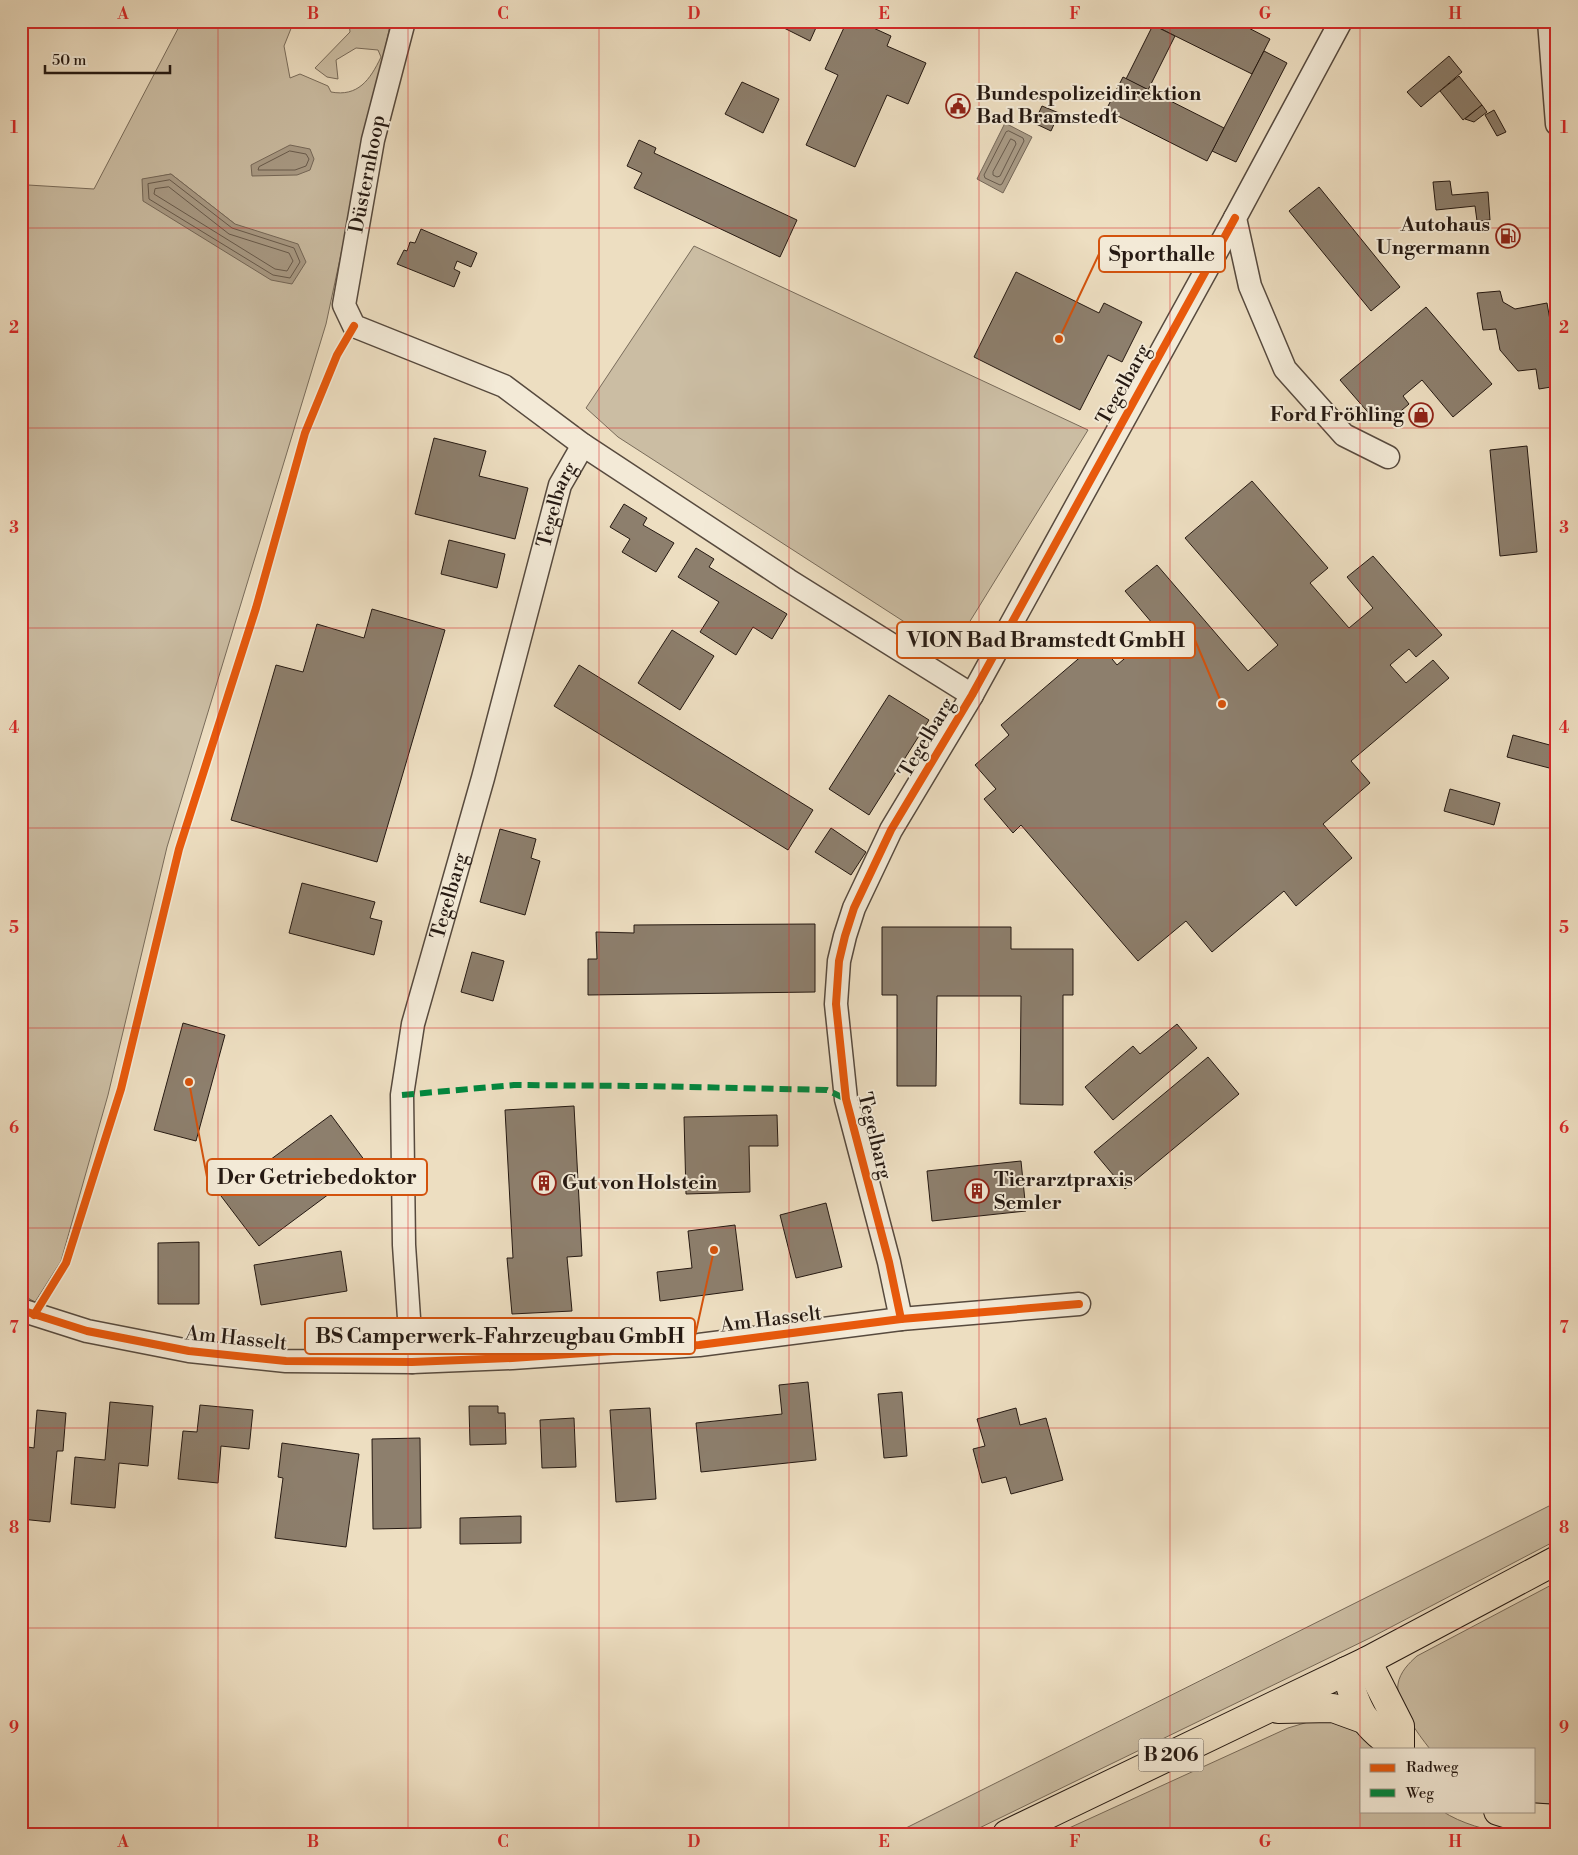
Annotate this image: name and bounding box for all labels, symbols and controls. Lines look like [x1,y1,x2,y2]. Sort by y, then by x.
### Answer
text: A [116,4,129,24]
text: B [307,4,319,24]
text: C [497,4,509,24]
text: D [688,4,701,24]
text: E [878,4,890,24]
text: F [1069,4,1081,24]
text: G [1259,4,1272,24]
text: H [1448,4,1462,24]
scale bar [45,42,170,74]
text: 50 m [52,51,86,70]
place label: Bundespolizeidirektion Bad Bramstedt [976,82,1202,130]
public building icon: Bundespolizeidirektion Bad Bramstedt [945,93,971,119]
street label: Düsternhoop [344,113,392,235]
text: 1 [10,118,18,138]
text: 1 [1560,118,1568,138]
place label: Autohaus Ungermann [1376,213,1491,261]
fuel station icon: Autohaus Ungermann [1495,223,1521,249]
callout: Sporthalle [1099,236,1225,272]
text: Sporthalle [1109,242,1215,268]
text: 2 [9,318,19,338]
text: 2 [1559,318,1569,338]
street label: Tegelbarg [1092,340,1157,430]
shop icon: Ford Fröhling [1408,402,1434,428]
place label: Ford Fröhling [1270,403,1405,428]
street label: Tegelbarg [532,457,583,550]
text: 3 [9,518,19,538]
text: 3 [1559,518,1569,538]
callout: VION Bad Bramstedt GmbH [897,622,1195,658]
text: VION Bad Bramstedt GmbH [906,628,1186,654]
street label: Tegelbarg [893,693,961,783]
text: 4 [9,718,20,738]
text: 4 [1559,718,1570,738]
street label: Tegelbarg [425,849,474,942]
text: 5 [9,918,19,938]
text: 5 [1559,918,1569,938]
street label: Tegelbarg [851,1090,897,1183]
text: 6 [9,1118,19,1138]
text: 6 [1559,1118,1569,1138]
callout: Der Getriebedoktor [207,1159,427,1195]
text: Der Getriebedoktor [217,1165,417,1191]
place label: Tierarztpraxis Semler [994,1168,1133,1216]
building icon: Gut von Holstein [531,1170,557,1196]
place label: Gut von Holstein [562,1171,718,1196]
building icon: Tierarztpraxis Semler [964,1178,990,1204]
street label: Am Hasselt [718,1301,823,1339]
text: 7 [9,1318,19,1338]
callout: BS Camperwerk-Fahrzeugbau GmbH [305,1318,695,1354]
text: 7 [1559,1318,1569,1338]
street label: Am Hasselt [183,1321,288,1357]
text: BS Camperwerk-Fahrzeugbau GmbH [315,1324,685,1350]
text: 8 [9,1518,19,1538]
text: 8 [1559,1518,1569,1538]
text: 9 [9,1718,19,1738]
text: 9 [1559,1718,1569,1738]
road number: B 206 [1138,1738,1204,1772]
legend [1360,1748,1536,1812]
text: Radweg [1406,1758,1459,1777]
text: Weg [1405,1784,1434,1803]
text: A [116,1832,129,1852]
text: B [307,1832,319,1852]
text: C [497,1832,509,1852]
text: D [688,1832,701,1852]
text: E [878,1832,890,1852]
text: F [1069,1832,1081,1852]
text: G [1259,1832,1272,1852]
text: H [1448,1832,1462,1852]

